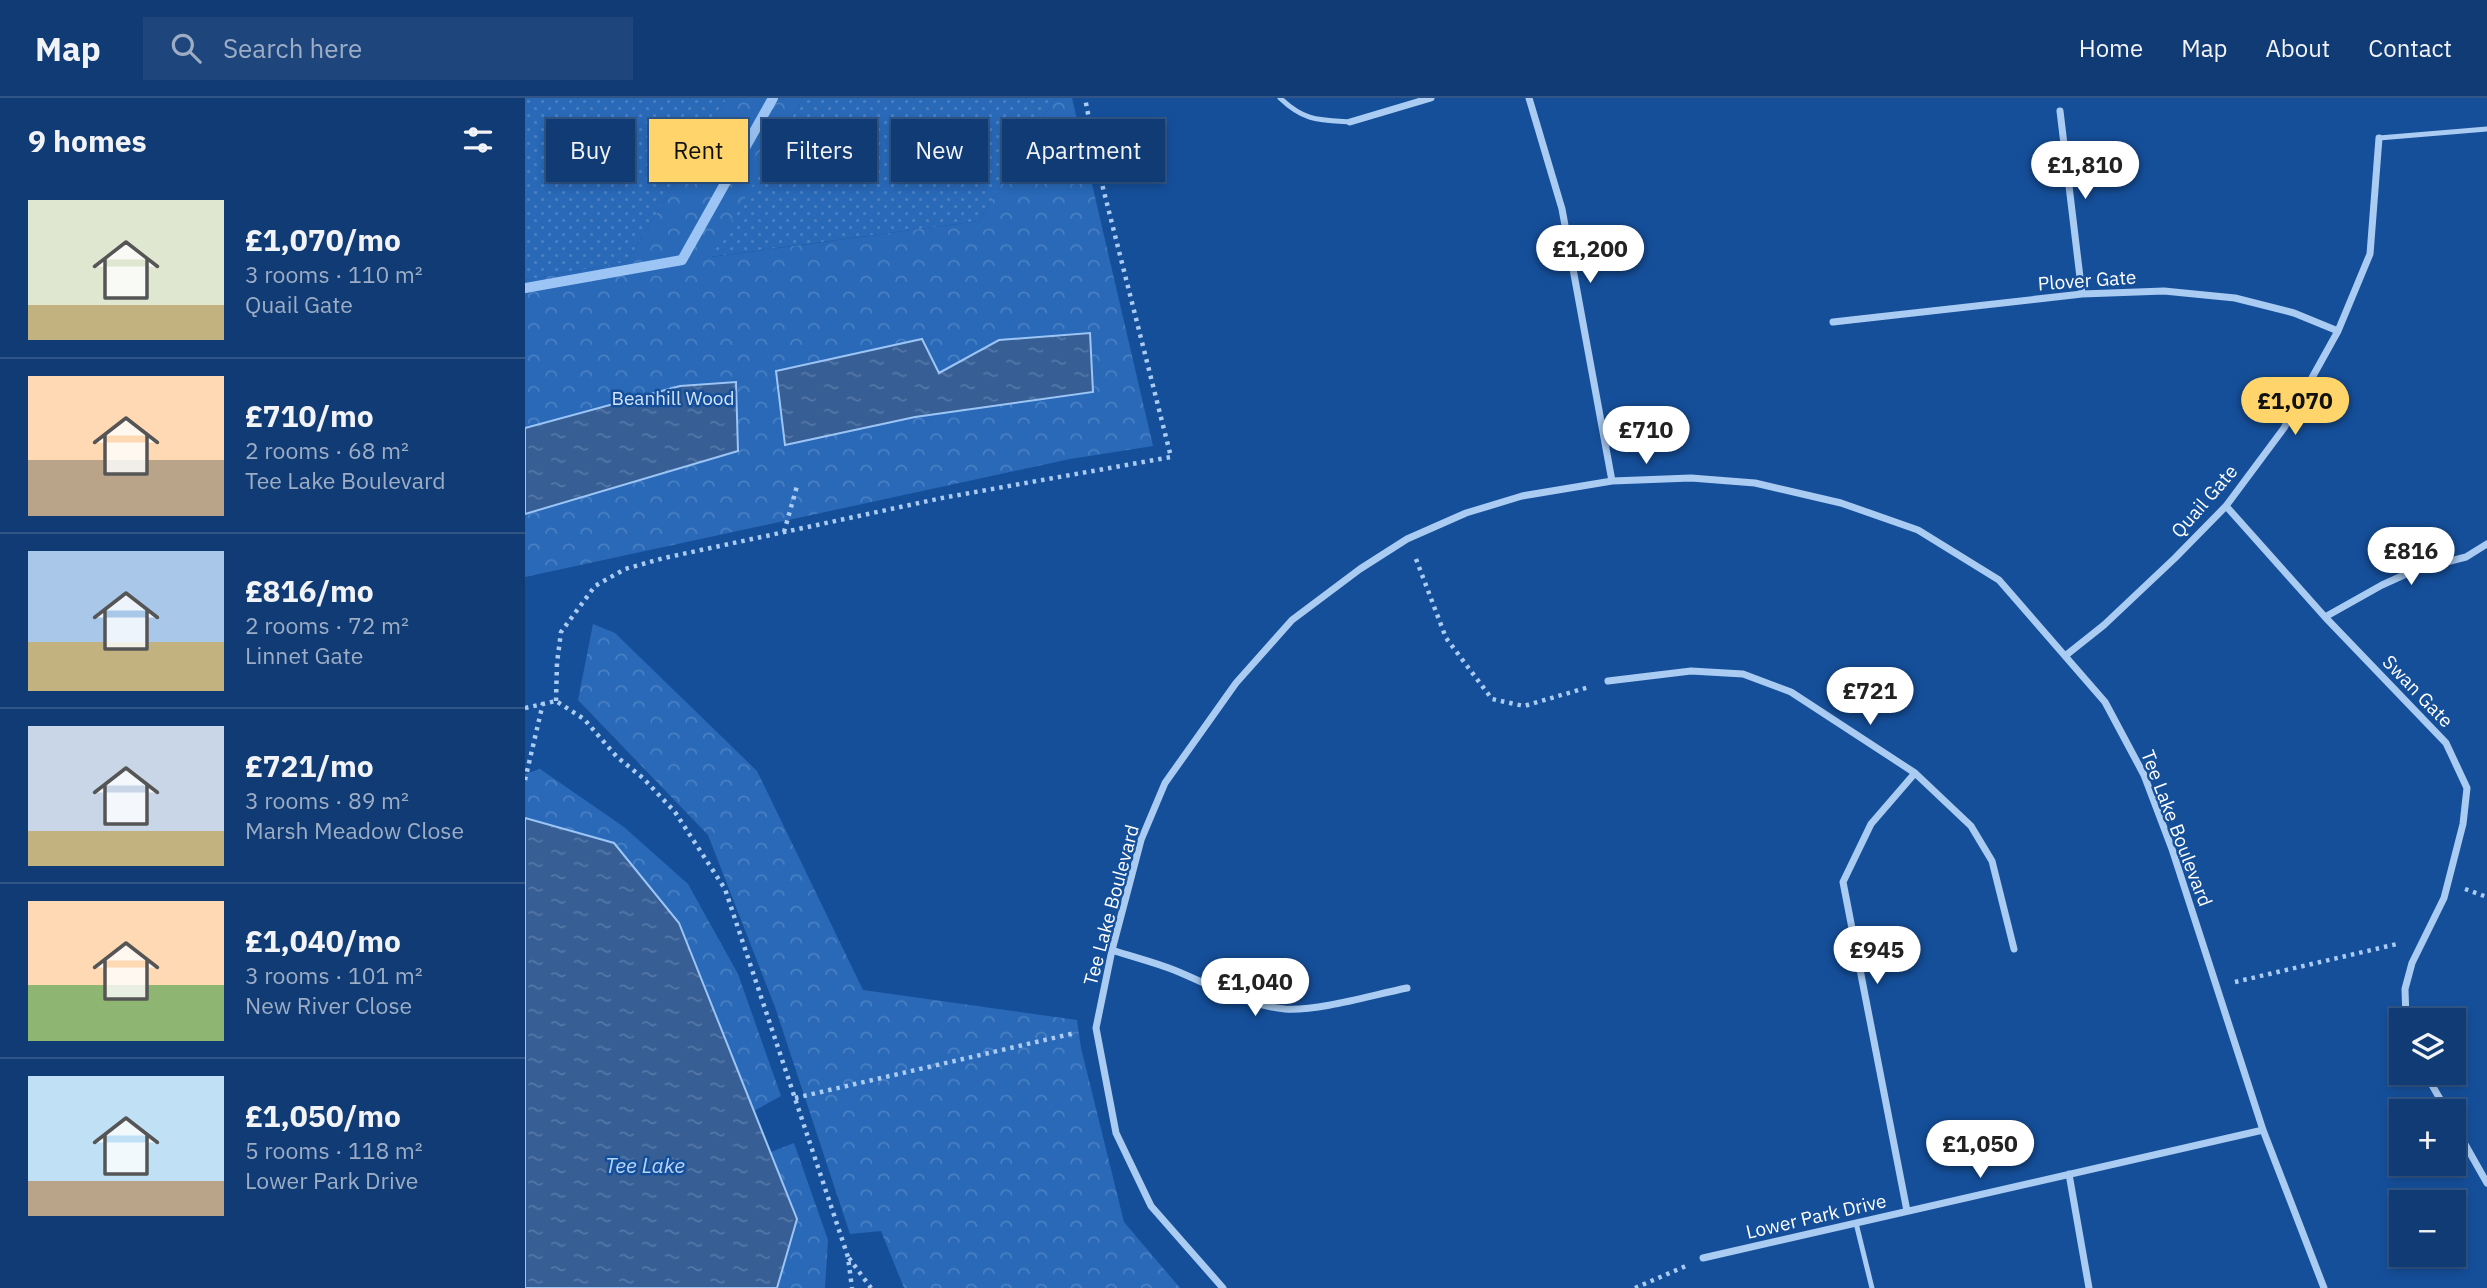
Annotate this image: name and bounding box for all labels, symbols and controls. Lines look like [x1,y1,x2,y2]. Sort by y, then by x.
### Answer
search box [143,17,633,80]
text: Map [35,27,101,70]
icon: search [167,29,205,67]
text: Search here [223,31,362,65]
text: Home [2079,32,2143,64]
text: Map [2181,32,2227,64]
text: About [2265,32,2330,64]
text: Contact [2368,32,2452,64]
chip: Buy [546,119,635,182]
chip: Rent [649,119,748,182]
chip: Filters [762,119,877,182]
chip: New [891,119,988,182]
chip: Apartment [1002,119,1165,182]
text: 9 homes [28,121,147,160]
icon: filters [459,121,497,159]
pin: £1,810 [2028,141,2142,201]
text: £1,810 [2047,149,2123,179]
text: £1,070/mo [245,220,401,259]
pin: £1,200 [1533,226,1647,285]
icon: home [84,228,168,312]
text: £1,200 [1552,233,1628,263]
text: 3 rooms · 110 m² [245,259,423,289]
street label: Plover Gate [2037,265,2137,295]
text: Quail Gate [245,289,353,319]
pin: £1,070 [2238,378,2352,437]
text: £1,070 [2257,385,2333,415]
park label: Beanhill Wood [612,386,735,410]
text: £710/mo [245,396,374,435]
icon: home [84,404,168,488]
pin: £710 [1605,406,1687,466]
text: £710 [1619,414,1673,444]
text: 2 rooms · 68 m² [245,435,409,465]
street label: Quail Gate [2166,459,2242,543]
text: Tee Lake Boulevard [245,465,446,495]
pin: £816 [2370,528,2452,587]
text: £816 [2384,535,2438,565]
text: £816/mo [245,571,374,610]
icon: home [84,579,168,663]
text: 2 rooms · 72 m² [245,610,409,640]
text: Linnet Gate [245,640,363,670]
street label: Swan Gate [2378,650,2458,732]
pin: £721 [1829,668,1911,727]
text: £721 [1843,675,1897,705]
text: £721/mo [245,746,374,785]
street label: Tee Lake Boulevard [2136,746,2218,910]
icon: home [84,754,168,838]
text: 3 rooms · 89 m² [245,785,409,815]
text: Marsh Meadow Close [245,815,464,845]
street label: Tee Lake Boulevard [1078,822,1144,988]
text: £1,040/mo [245,921,401,960]
pin: £945 [1836,926,1918,986]
icon: home [84,929,168,1013]
text: £945 [1850,934,1904,964]
pin: £1,040 [1198,958,1312,1018]
text: 3 rooms · 101 m² [245,960,423,990]
text: £1,040 [1217,966,1293,996]
text: New River Close [245,990,412,1020]
map controls [2389,1008,2466,1267]
button: layers [2389,1008,2466,1085]
text: £1,050/mo [245,1096,401,1135]
button: + [2389,1099,2466,1176]
icon: home [84,1104,168,1188]
pin: £1,050 [1923,1121,2037,1180]
text: £1,050 [1942,1128,2018,1158]
text: 5 rooms · 118 m² [245,1135,423,1165]
water label: Tee Lake [605,1151,685,1179]
text: Lower Park Drive [245,1165,418,1195]
street label: Lower Park Drive [1743,1188,1889,1244]
button: − [2389,1190,2466,1267]

